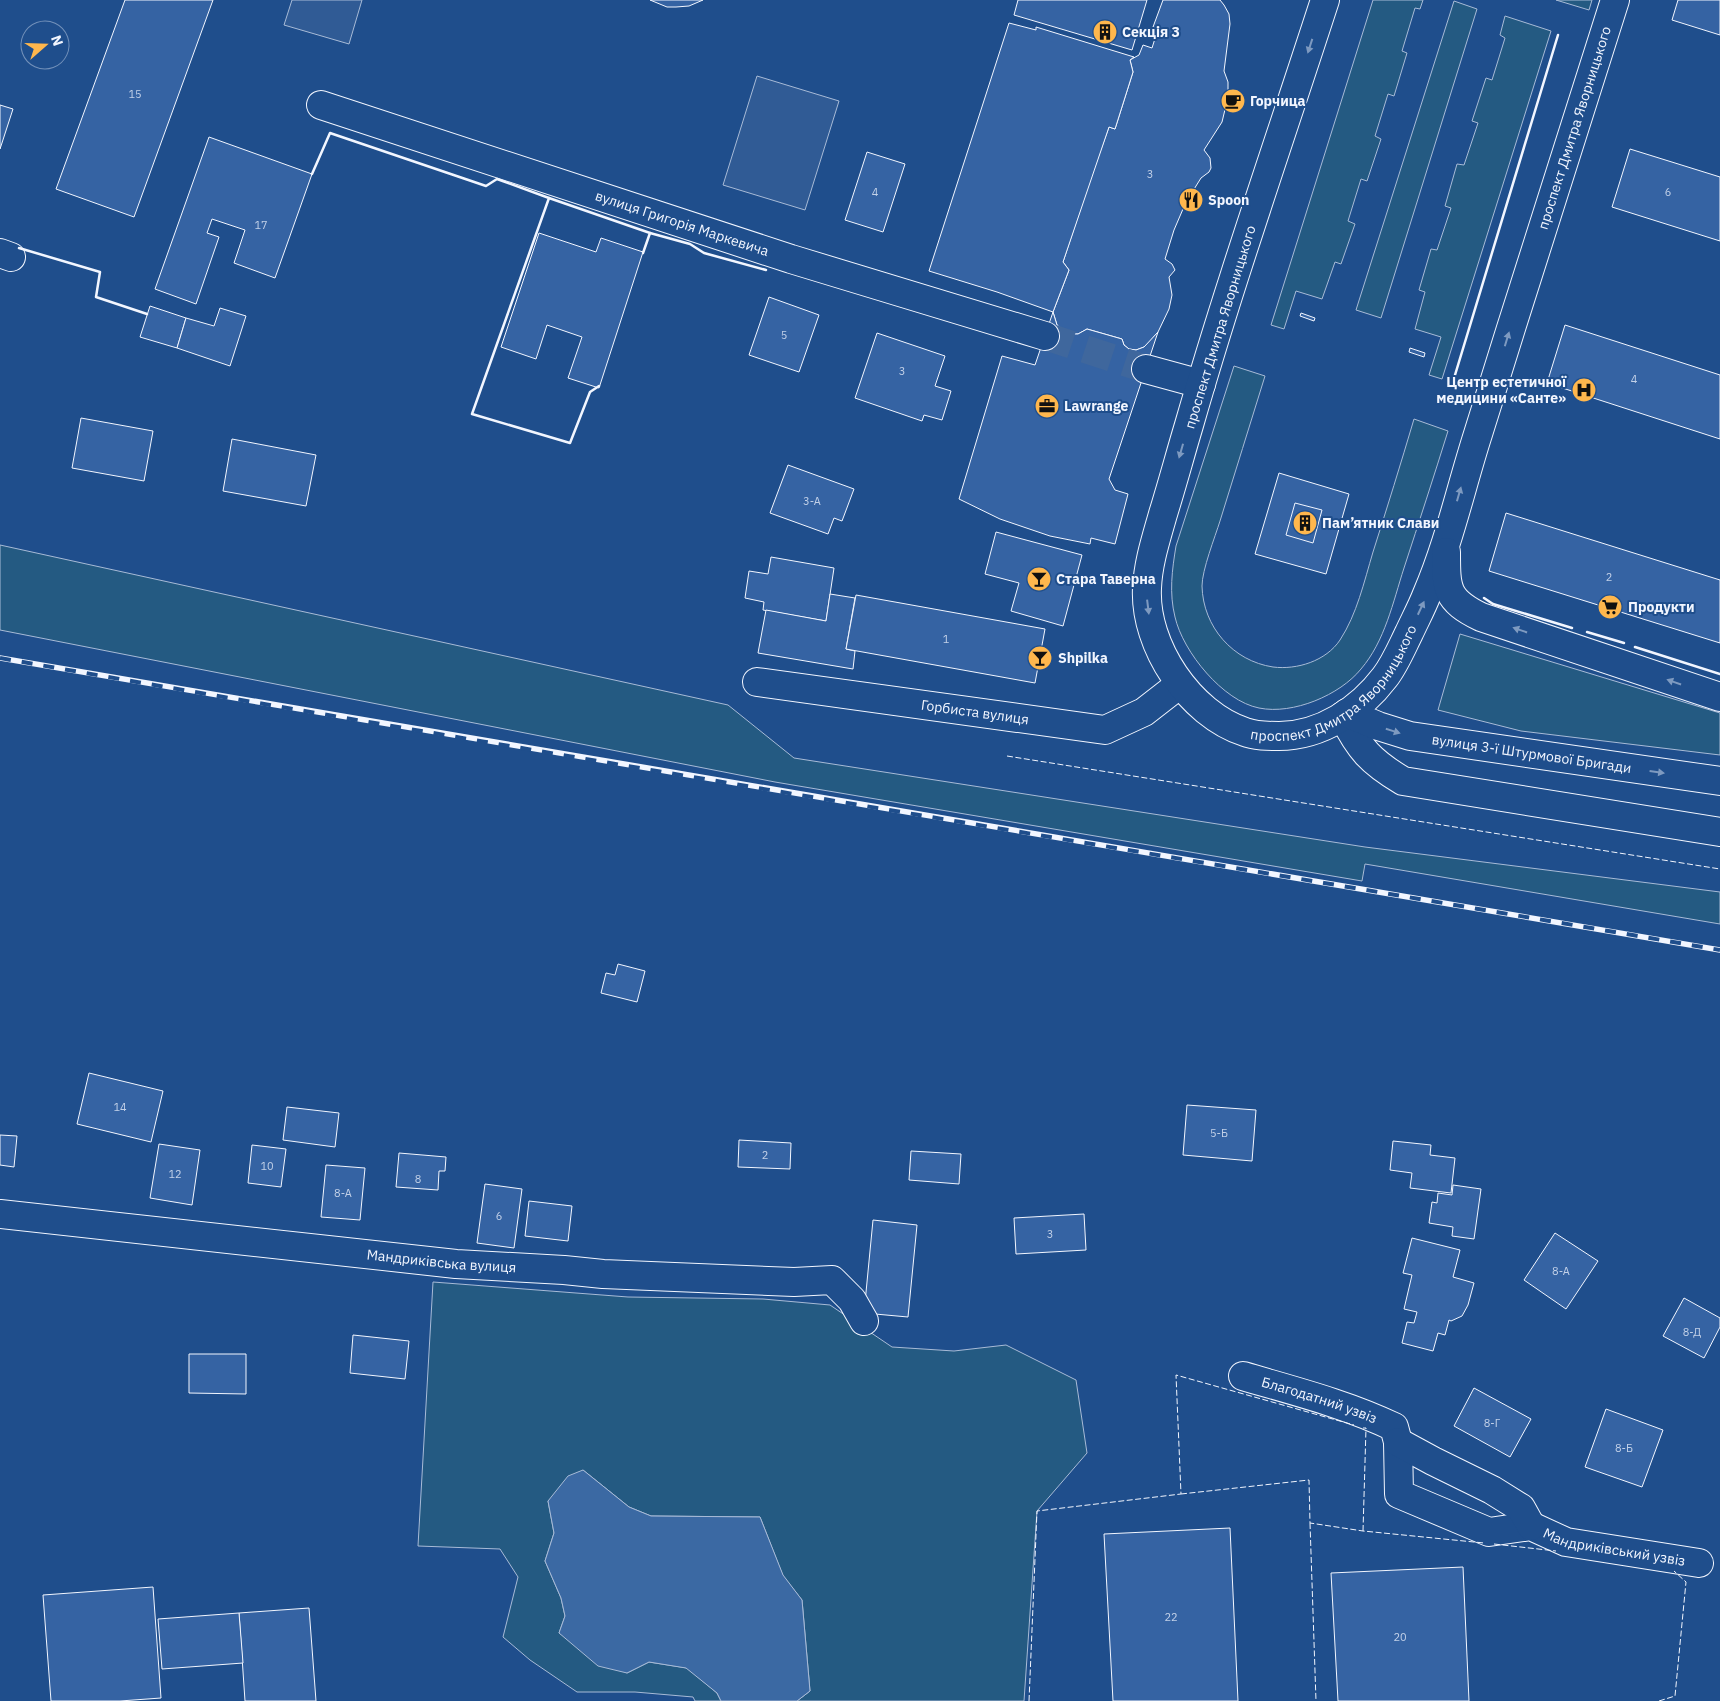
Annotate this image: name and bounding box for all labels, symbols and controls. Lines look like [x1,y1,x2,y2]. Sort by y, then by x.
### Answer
building icon: Секція 3 [1092,19,1118,45]
north arrow [20,20,70,70]
place label: Секція 3 [1122,23,1180,41]
street label: проспект Дмитра Яворницького [1534,24,1615,232]
text: N [47,33,67,48]
one-way arrow [1306,39,1313,54]
house number: 15 [128,87,142,101]
cafe icon: Горчица [1220,88,1246,114]
place label: Горчица [1250,92,1306,110]
house number: 3 [1147,167,1153,181]
house number: 4 [872,185,879,199]
house number: 6 [1665,185,1671,199]
street label: вулиця Григорія Маркевича [593,186,772,260]
restaurant icon: Spoon [1178,187,1204,213]
place label: Spoon [1208,191,1249,209]
house number: 17 [254,218,268,232]
street label: проспект Дмитра Яворницького [1180,223,1260,431]
house number: 5 [781,328,787,342]
one-way arrow [1504,332,1511,347]
house number: 3 [899,364,905,378]
house number: 4 [1631,372,1638,386]
place label: Центр естетичної медицини «Санте» [1436,373,1567,407]
hospital icon: Центр естетичної медицини «Санте» [1571,377,1597,403]
office icon: Lawrange [1034,393,1060,419]
place label: Lawrange [1064,397,1129,415]
one-way arrow [1177,444,1185,459]
one-way arrow [1455,487,1463,502]
house number: 3-А [803,494,821,508]
building icon: Пам’ятник Слави [1292,510,1318,536]
place label: Пам’ятник Слави [1322,514,1439,532]
bar icon: Стара Таверна [1026,566,1052,592]
place label: Стара Таверна [1056,570,1156,588]
house number: 2 [1606,570,1612,584]
supermarket icon: Продукти [1597,594,1623,620]
place label: Продукти [1628,598,1695,616]
one-way arrow [1144,599,1152,615]
one-way arrow [1417,601,1425,615]
street label: проспект Дмитра Яворницького [1249,622,1421,745]
one-way arrow [1512,625,1527,633]
house number: 1 [943,632,950,646]
bar icon: Shpilka [1027,645,1053,671]
place label: Shpilka [1058,649,1108,667]
one-way arrow [1666,678,1681,686]
street label: Горбиста вулиця [920,696,1030,728]
one-way arrow [1385,727,1400,735]
street label: вулиця 3-ї Штурмової Бригади [1431,730,1633,777]
one-way arrow [1649,768,1665,776]
house number: 14 [113,1100,127,1114]
house number: 5-Б [1210,1126,1228,1140]
house number: 2 [762,1148,768,1162]
house number: 10 [260,1159,274,1173]
house number: 12 [168,1167,182,1181]
house number: 8 [415,1172,421,1186]
house number: 8-А [334,1186,352,1200]
house number: 6 [496,1209,502,1223]
house number: 3 [1047,1227,1053,1241]
street label: Мандриківська вулиця [366,1245,517,1276]
house number: 8-А [1552,1264,1570,1278]
house number: 8-Д [1683,1325,1701,1339]
street label: Благодатний узвіз [1259,1373,1380,1427]
house number: 8-Г [1484,1416,1501,1430]
house number: 8-Б [1615,1441,1633,1455]
street label: Мандриківський узвіз [1540,1524,1687,1570]
house number: 22 [1164,1610,1178,1624]
house number: 20 [1393,1630,1407,1644]

